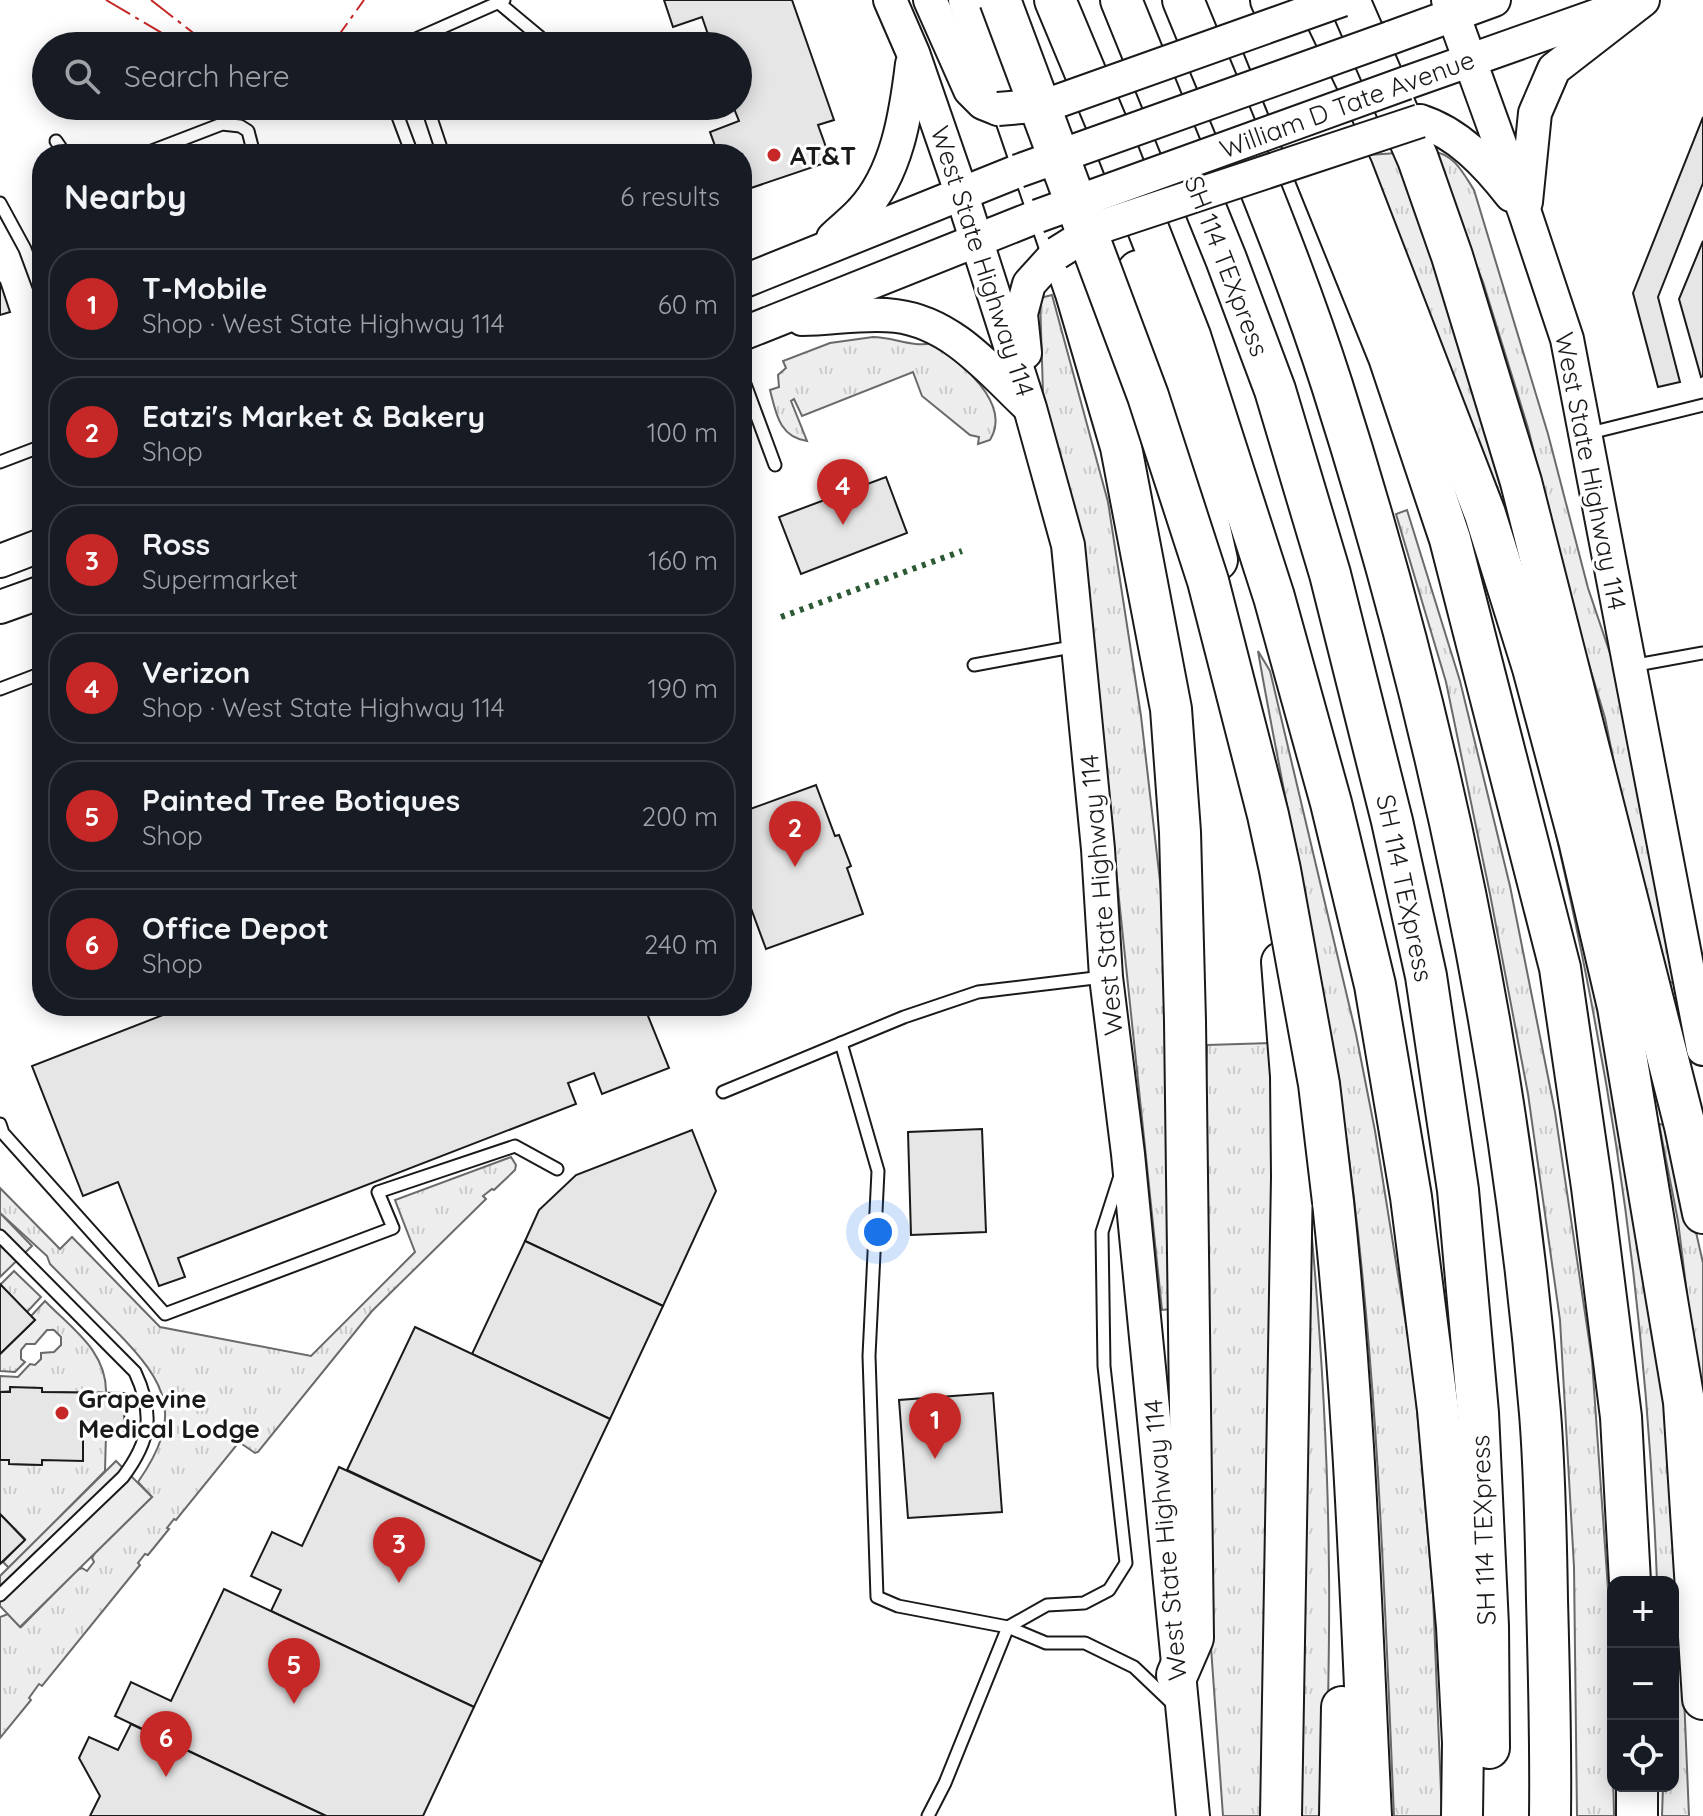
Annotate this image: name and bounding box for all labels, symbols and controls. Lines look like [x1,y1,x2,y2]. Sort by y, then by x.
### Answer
search box [32,32,752,120]
street label: William D Tate Avenue [1215,43,1479,165]
icon: search [60,54,104,98]
text: Search here [124,57,290,95]
street label: West State Highway 114 [924,122,1042,400]
place label: AT&T [790,139,856,172]
marker: AT&T [765,146,783,164]
street label: SH 114 TEXpress [1177,171,1277,361]
text: Nearby [64,175,187,218]
text: 6 results [620,180,720,213]
text: T-Mobile [142,269,267,307]
text: 1 [87,288,97,321]
text: 60 m [658,288,718,321]
text: Shop · West State Highway 114 [142,307,504,340]
street label: West State Highway 114 [1548,329,1634,613]
text: Eatzi's Market & Bakery [142,397,485,435]
text: 2 [85,416,99,449]
text: 100 m [647,416,718,449]
text: Shop [142,435,203,468]
pin: 4 [817,459,869,525]
text: Ross [142,525,210,563]
text: 3 [85,544,99,577]
text: 160 m [648,544,718,577]
text: Supermarket [142,563,298,596]
text: Verizon [142,653,250,691]
text: 4 [84,672,100,705]
text: 190 m [648,672,718,705]
text: Shop · West State Highway 114 [142,691,504,724]
street label: West State Highway 114 [1072,753,1130,1037]
text: Painted Tree Botiques [142,781,460,819]
street label: SH 114 TEXpress [1369,791,1441,985]
text: 5 [85,800,99,833]
text: 200 m [642,800,718,833]
pin: 2 [769,801,821,867]
text: Shop [142,819,203,852]
text: Office Depot [142,909,329,947]
text: 6 [85,928,99,961]
text: 240 m [644,928,718,961]
text: Shop [142,947,203,980]
your location [858,1212,898,1252]
place label: Grapevine Medical Lodge [78,1382,260,1445]
pin: 1 [909,1393,961,1459]
street label: West State Highway 114 [1136,1398,1194,1682]
marker: Grapevine Medical Lodge [53,1404,71,1422]
street label: SH 114 TEXpress [1463,1434,1503,1626]
pin: 3 [373,1517,425,1583]
map controls [1607,1576,1679,1792]
button: + [1607,1576,1679,1648]
pin: 5 [268,1638,320,1704]
button: − [1607,1648,1679,1720]
pin: 6 [140,1711,192,1777]
button: locate [1607,1720,1679,1792]

